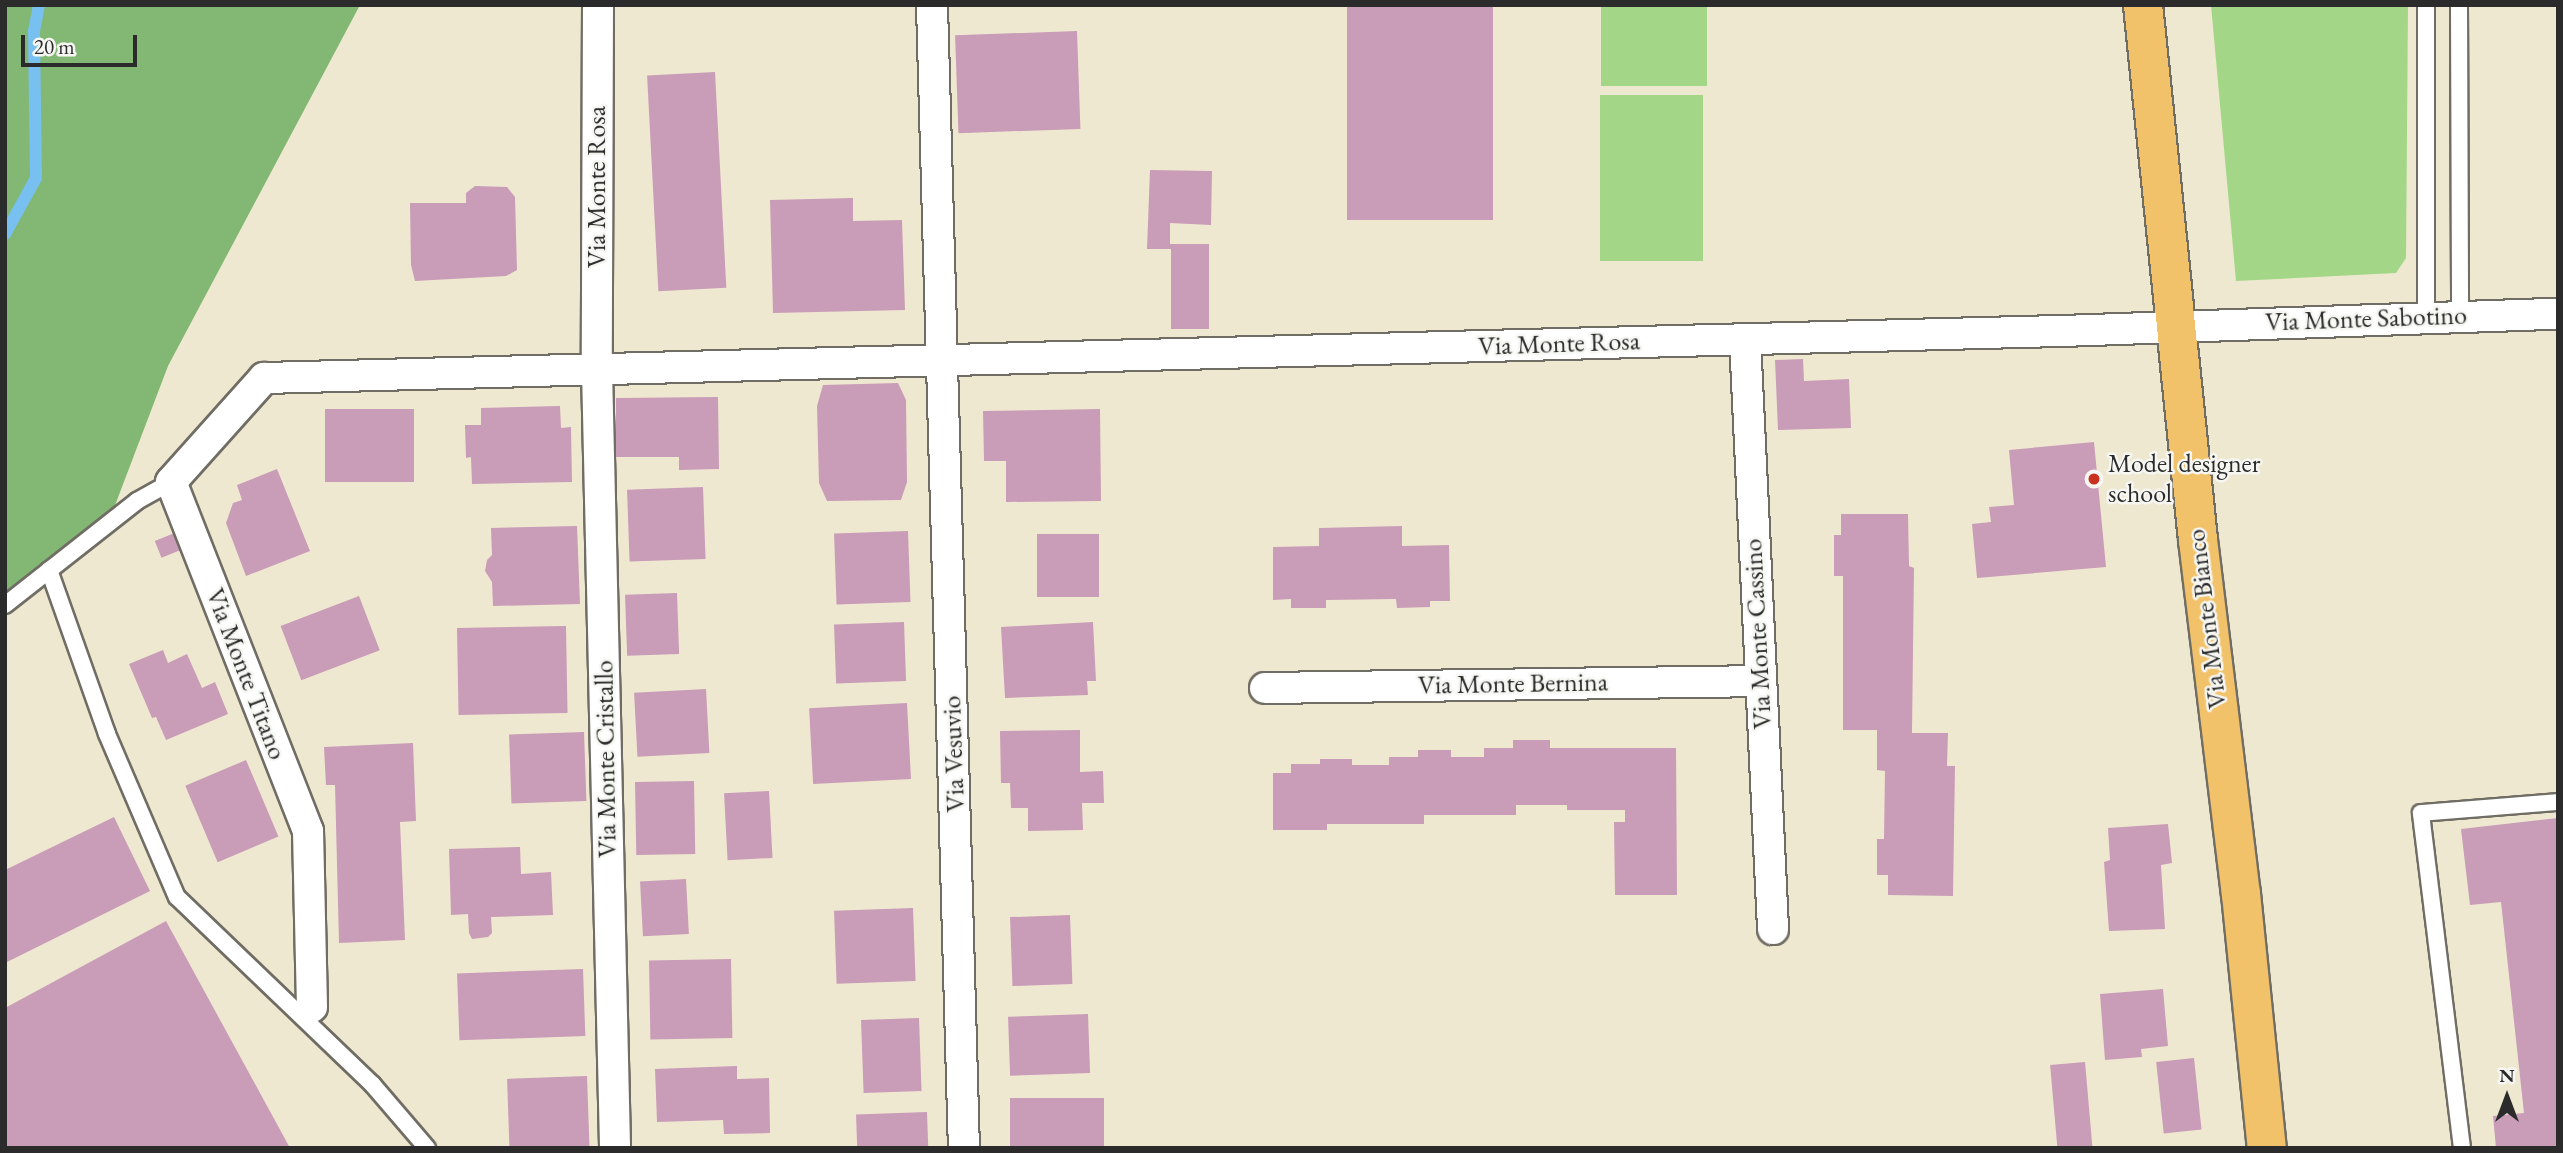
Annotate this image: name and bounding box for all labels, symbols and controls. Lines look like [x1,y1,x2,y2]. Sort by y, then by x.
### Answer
scale bar [24,21,140,65]
text: 20 m [34,33,75,60]
street label: Via Monte Rosa [581,106,613,268]
street label: Via Monte Sabotino [2265,300,2467,338]
street label: Via Monte Rosa [1477,326,1641,362]
place label: Model designer school [2108,448,2260,510]
marker: Model designer school [2086,471,2102,487]
street label: Via Monte Bianco [2181,527,2233,711]
street label: Via Monte Cassino [1737,538,1779,730]
street label: Via Monte Titano [199,584,293,764]
street label: Via Monte Cristallo [589,660,623,858]
street label: Via Monte Bernina [1418,667,1608,701]
street label: Via Vesuvio [936,695,972,813]
north arrow [2472,1062,2542,1132]
text: N [2499,1063,2515,1088]

